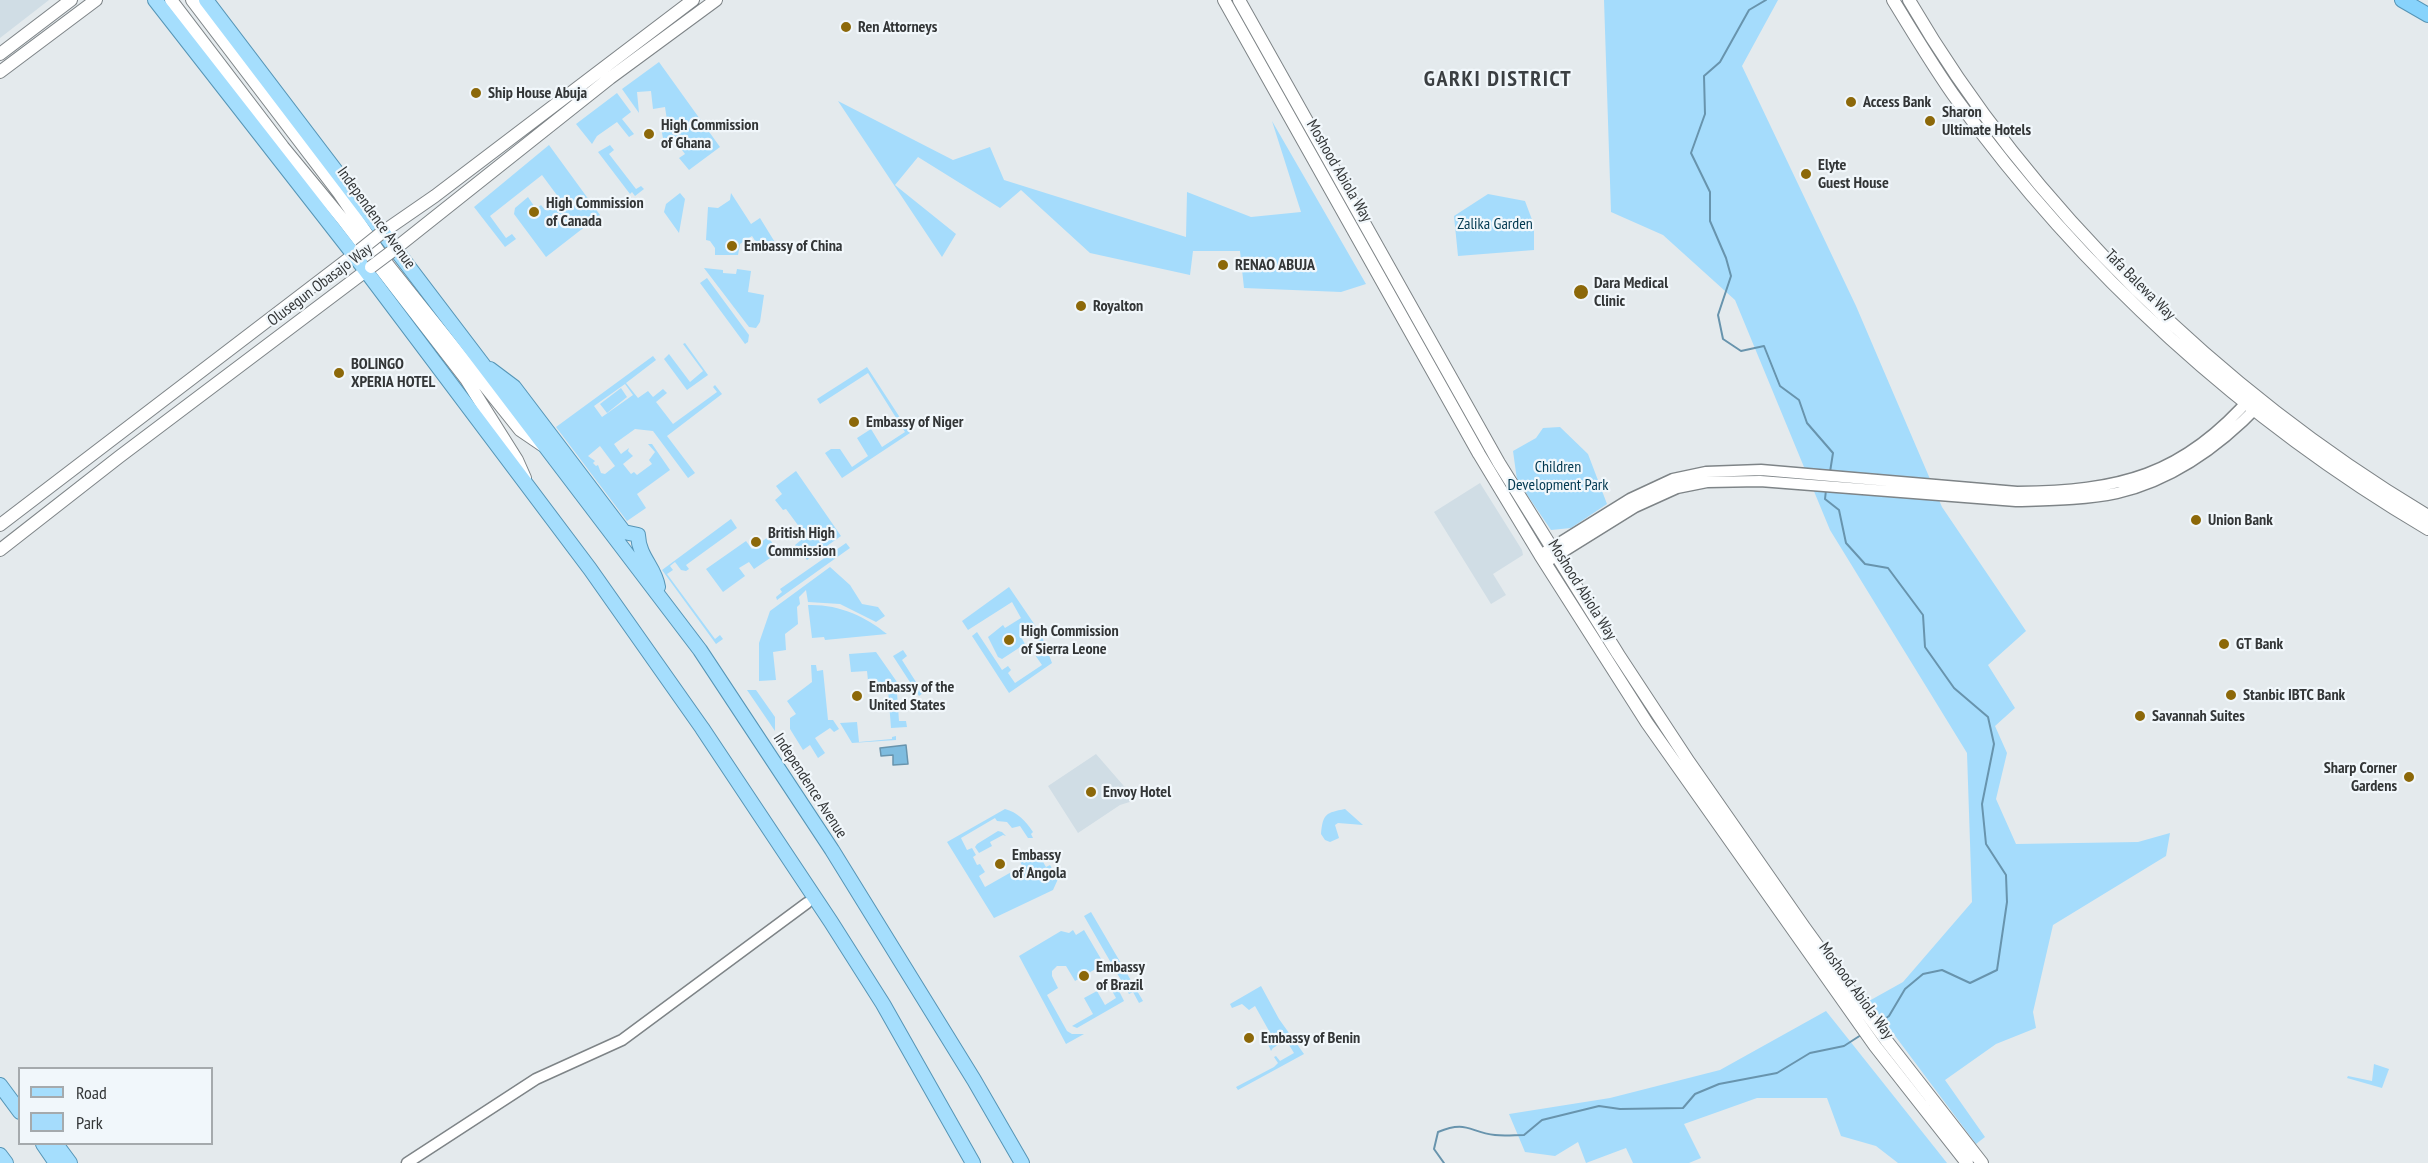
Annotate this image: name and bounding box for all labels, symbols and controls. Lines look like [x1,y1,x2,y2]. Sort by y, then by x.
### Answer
place label: Ren Attorneys [858,17,937,37]
marker: Ren Attorneys [839,20,853,34]
district label: GARKI DISTRICT [1424,67,1572,93]
place label: Ship House Abuja [488,83,587,103]
marker: Ship House Abuja [469,86,483,100]
place label: Access Bank [1863,92,1931,112]
marker: Access Bank [1844,95,1858,109]
place label: Sharon Ultimate Hotels [1942,102,2031,140]
marker: Sharon Ultimate Hotels [1923,114,1937,128]
place label: High Commission of Ghana [661,115,759,153]
street label: Moshood Abiola Way [1302,117,1376,225]
marker: High Commission of Ghana [642,127,656,141]
place label: Elyte Guest House [1818,155,1889,193]
street label: Independence Avenue [333,163,419,273]
marker: Elyte Guest House [1799,167,1813,181]
place label: High Commission of Canada [546,193,644,231]
marker: High Commission of Canada [527,205,541,219]
park label: Zalika Garden [1457,214,1533,234]
place label: Embassy of China [744,236,842,256]
street label: Olusegun Obasajo Way [264,239,376,331]
marker: Embassy of China [725,239,739,253]
street label: Tafa Balewa Way [2101,246,2179,324]
place label: RENAO ABUJA [1235,255,1315,275]
marker: RENAO ABUJA [1216,258,1230,272]
place label: Dara Medical Clinic [1594,273,1668,311]
marker: Dara Medical Clinic [1572,283,1590,301]
place label: Royalton [1093,296,1143,316]
marker: Royalton [1074,299,1088,313]
place label: BOLINGO XPERIA HOTEL [351,354,435,392]
marker: BOLINGO XPERIA HOTEL [332,366,346,380]
place label: Embassy of Niger [866,412,963,432]
marker: Embassy of Niger [847,415,861,429]
park label: Children Development Park [1508,457,1608,495]
place label: Union Bank [2208,510,2273,530]
marker: Union Bank [2189,513,2203,527]
place label: British High Commission [768,523,836,561]
marker: British High Commission [749,535,763,549]
street label: Moshood Abiola Way [1543,536,1621,644]
place label: High Commission of Sierra Leone [1021,621,1119,659]
marker: High Commission of Sierra Leone [1002,633,1016,647]
place label: GT Bank [2236,634,2283,654]
marker: GT Bank [2217,637,2231,651]
place label: Embassy of the United States [869,677,954,715]
place label: Stanbic IBTC Bank [2243,685,2345,705]
marker: Stanbic IBTC Bank [2224,688,2238,702]
marker: Embassy of the United States [850,689,864,703]
place label: Savannah Suites [2152,706,2245,726]
marker: Savannah Suites [2133,709,2147,723]
street label: Independence Avenue [769,730,851,842]
place label: Sharp Corner Gardens [2324,758,2397,796]
marker: Sharp Corner Gardens [2402,770,2416,784]
place label: Envoy Hotel [1103,782,1171,802]
marker: Envoy Hotel [1084,785,1098,799]
place label: Embassy of Angola [1012,845,1066,883]
marker: Embassy of Angola [993,857,1007,871]
street label: Moshood Abiola Way [1815,939,1897,1043]
place label: Embassy of Brazil [1096,957,1145,995]
marker: Embassy of Brazil [1077,969,1091,983]
place label: Embassy of Benin [1261,1028,1360,1048]
marker: Embassy of Benin [1242,1031,1256,1045]
legend [18,1067,213,1145]
text: Road [76,1081,107,1104]
text: Park [76,1111,103,1134]

